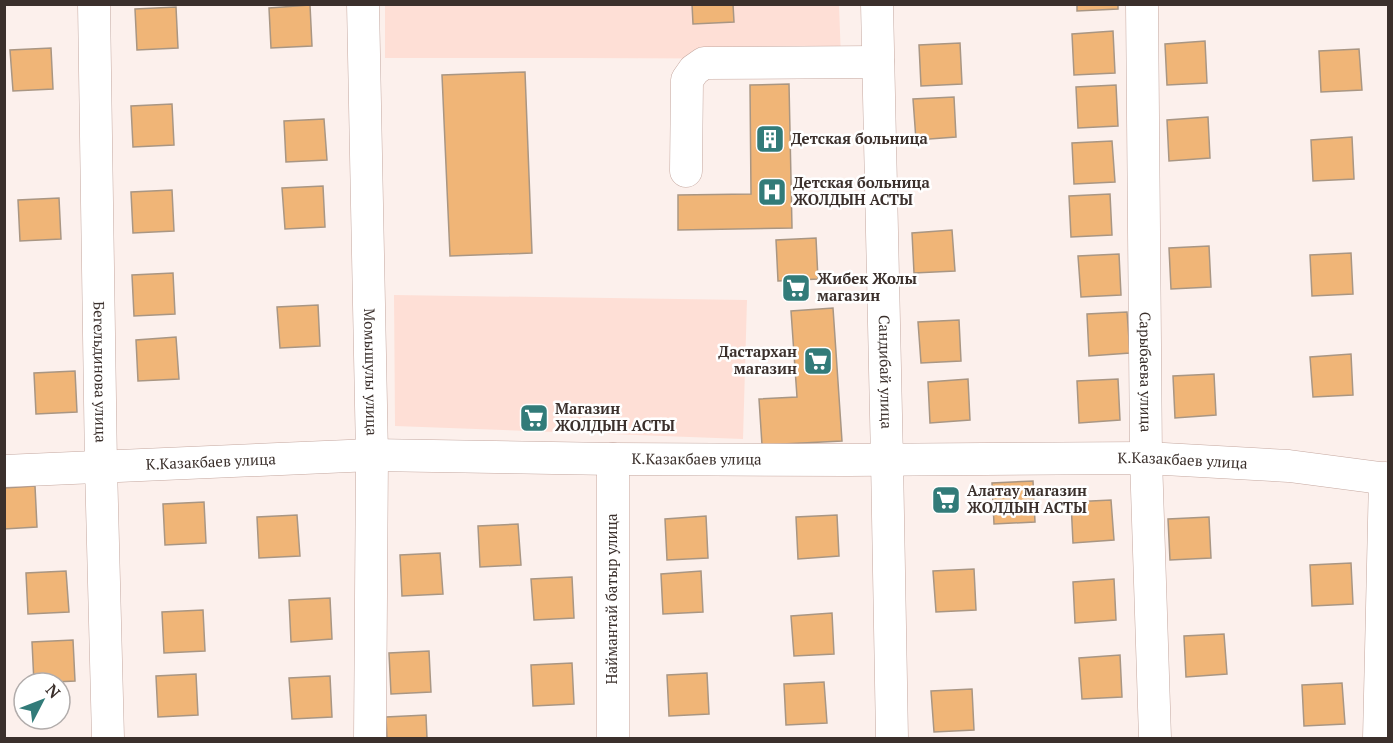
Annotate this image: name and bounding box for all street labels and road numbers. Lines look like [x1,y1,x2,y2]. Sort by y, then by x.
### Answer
street label: Бегельдинова улица [90,301,112,443]
street label: Момышулы улица [360,308,383,436]
street label: Сарыбаева улица [1136,312,1157,433]
street label: Сандибай улица [875,315,897,430]
street label: К.Казакбаев улица [1117,447,1249,473]
street label: К.Казакбаев улица [145,448,277,474]
street label: К.Казакбаев улица [631,448,762,469]
street label: Наймантай батыр улица [601,513,621,685]

